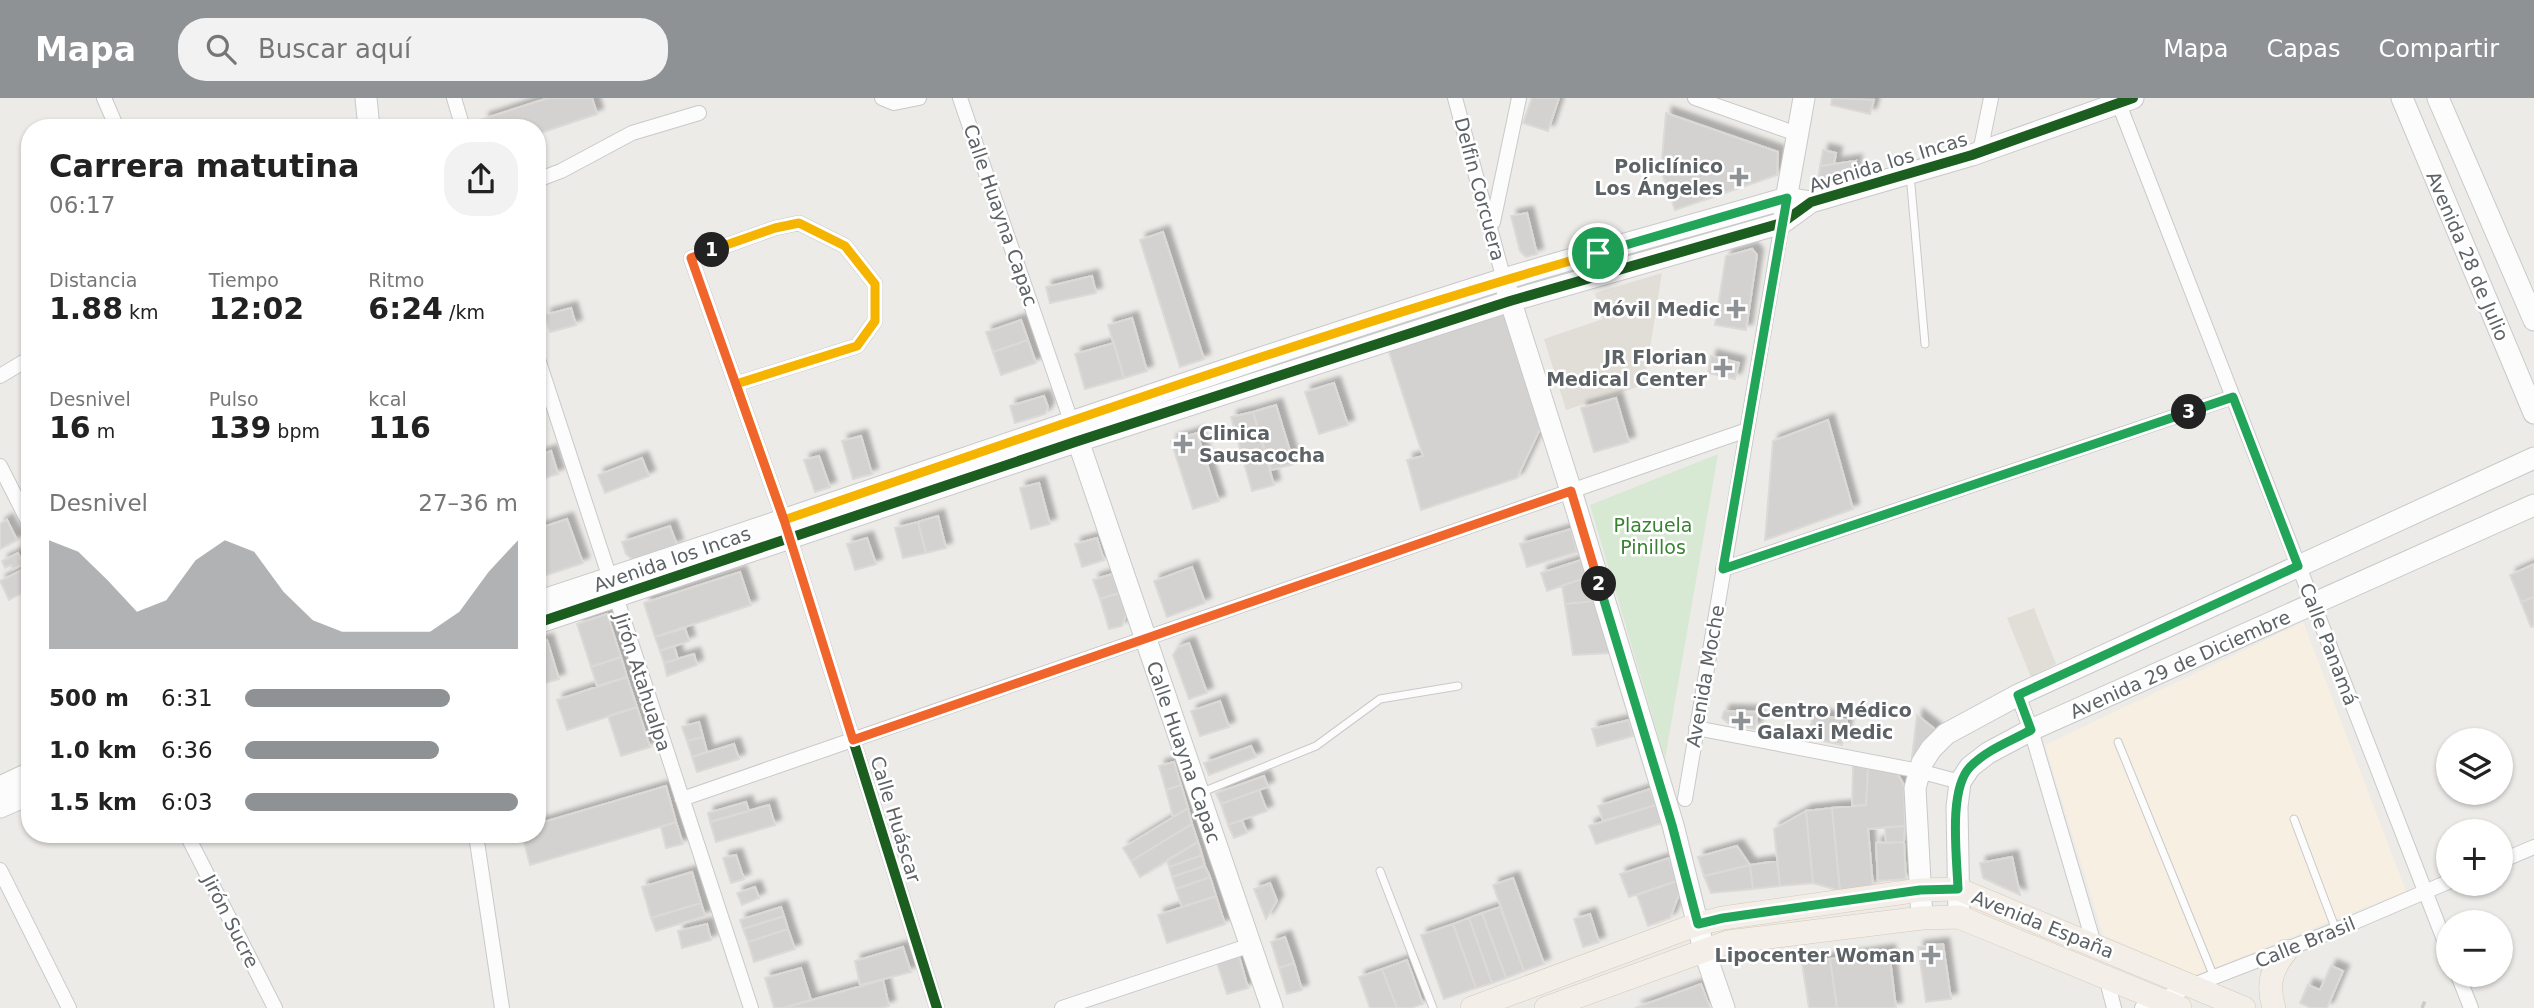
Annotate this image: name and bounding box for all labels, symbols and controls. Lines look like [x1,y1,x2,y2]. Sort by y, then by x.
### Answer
search box [178,18,668,81]
text: Mapa [35,30,136,69]
icon: search [202,30,240,68]
text: Buscar aquí [258,34,411,64]
text: Mapa [2163,35,2229,63]
text: Capas [2267,35,2340,63]
text: Compartir [2378,35,2499,63]
street label: Delfin Corcuera [1450,115,1510,263]
street label: Calle Huayna Capac [959,121,1043,309]
street label: Avenida los Incas [1806,127,1970,197]
button: share [444,142,518,216]
text: Carrera matutina [49,147,360,185]
place label: Policlínico Los Ángeles [1594,155,1723,199]
marker: Policlínico Los Ángeles [1729,167,1749,187]
street label: Avenida 28 de Julio [2422,168,2514,344]
text: 06:17 [49,192,115,218]
pin [1568,223,1628,283]
pin: 1 [694,232,730,268]
icon: arrive [1579,234,1617,272]
text: 1 [705,238,718,260]
text: Distancia [49,269,137,291]
text: Tiempo [209,269,279,291]
text: Ritmo [368,269,424,291]
text: 1.88 [49,291,123,326]
text: 12:02 [209,291,304,326]
text: 6:24 [368,291,443,326]
place label: Móvil Medic [1593,298,1720,320]
marker: Móvil Medic [1726,299,1746,319]
text: km [123,301,159,323]
text: /km [443,301,485,323]
place label: JR Florian Medical Center [1546,346,1708,390]
marker: JR Florian Medical Center [1713,358,1733,378]
text: Desnivel [49,388,131,410]
text: Pulso [209,388,259,410]
text: kcal [368,388,407,410]
pin: 3 [2172,394,2206,430]
text: 3 [2182,400,2195,422]
text: 16 [49,410,91,445]
text: 139 [209,410,271,445]
text: 116 [368,410,431,445]
text: m [91,420,115,442]
text: bpm [271,420,320,442]
place label: Clinica Sausacocha [1199,422,1325,466]
marker: Clinica Sausacocha [1173,434,1193,454]
text: Desnivel [49,490,148,516]
text: 27–36 m [418,490,518,516]
park label: Plazuela Pinillos [1613,514,1693,558]
street label: Avenida los Incas [591,522,753,596]
pin: 2 [1582,566,1616,602]
text: 2 [1592,572,1605,594]
street label: Calle Panamá [2296,580,2362,708]
street label: Avenida Moche [1682,603,1728,749]
street label: Avenida 29 de Diciembre [2066,605,2294,723]
street label: Jirón Atahualpa [610,609,676,754]
street label: Calle Huayna Capac [1142,658,1226,846]
text: 500 m [49,685,129,711]
text: 6:31 [161,685,213,711]
place label: Centro Médico Galaxi Medic [1757,699,1912,743]
marker: Centro Médico Galaxi Medic [1731,711,1751,731]
map controls [2436,728,2513,987]
button: layers [2436,728,2513,805]
text: 1.0 km [49,737,137,763]
text: 6:36 [161,737,213,763]
street label: Calle Huáscar [866,753,926,885]
text: 1.5 km [49,789,137,815]
text: 6:03 [161,789,213,815]
button: + [2436,819,2513,896]
street label: Jirón Sucre [198,870,264,971]
street label: Avenida España [1969,885,2117,963]
button: − [2436,910,2513,987]
street label: Calle Brasil [2252,912,2358,972]
place label: Lipocenter Woman [1715,944,1915,966]
marker: Lipocenter Woman [1921,945,1941,965]

